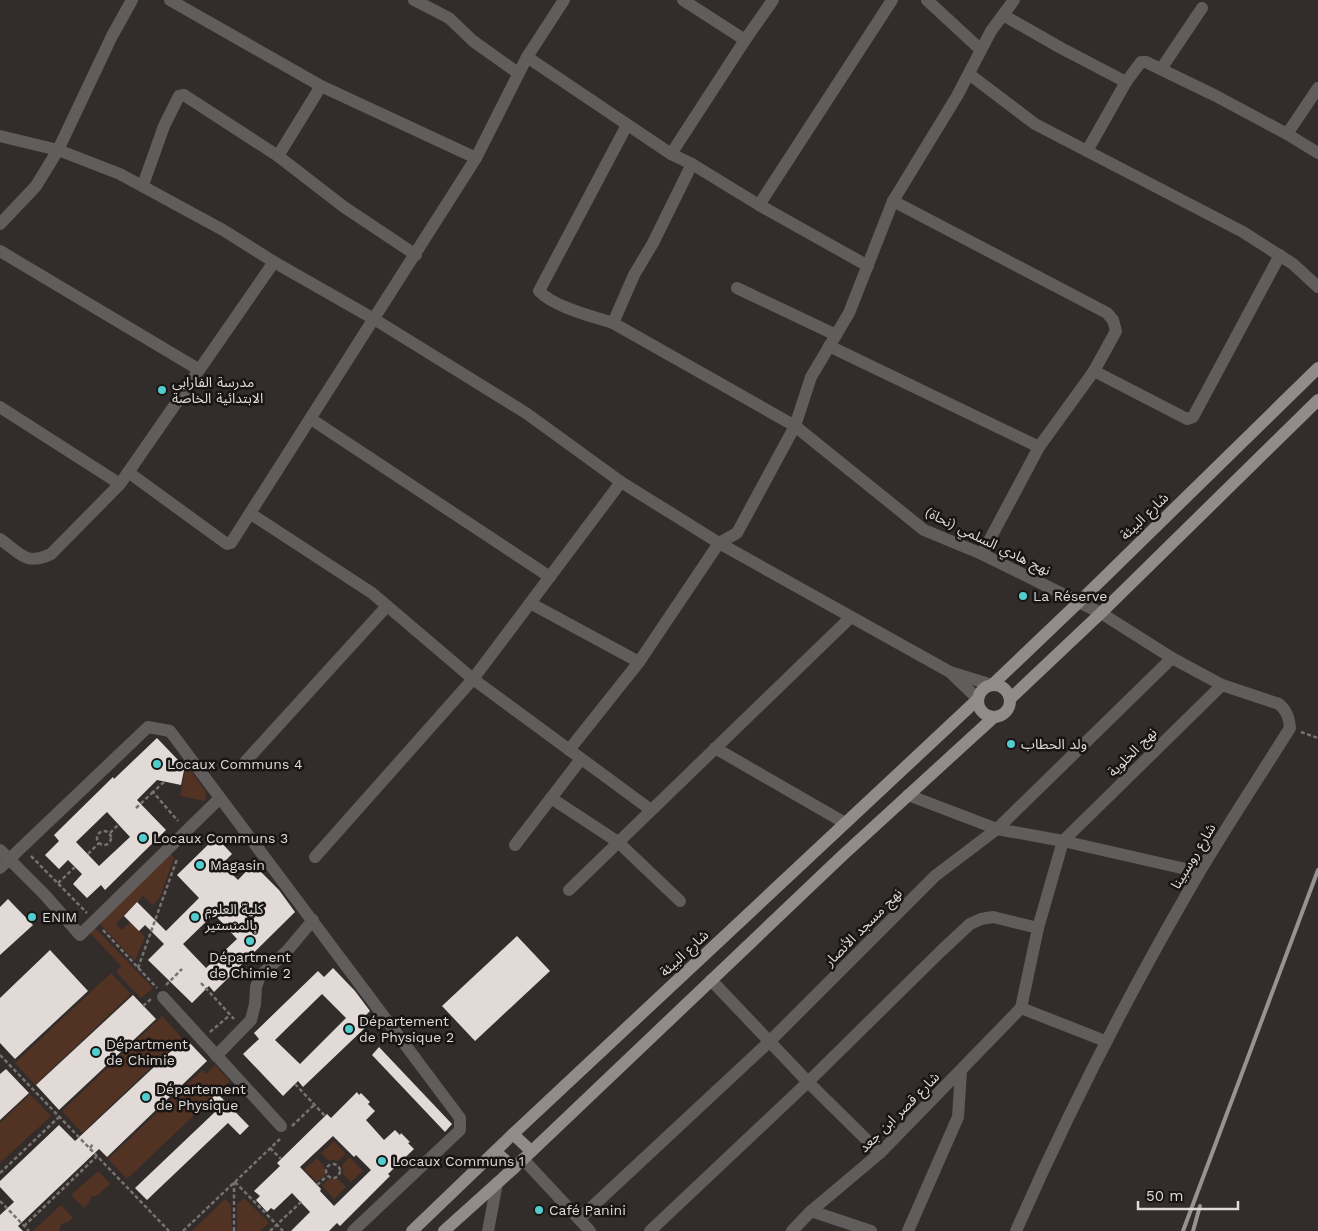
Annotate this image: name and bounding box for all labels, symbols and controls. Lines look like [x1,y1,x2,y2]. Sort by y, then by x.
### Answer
place label: مدرسة الفارابي الابتدائية الخاصة [172,374,263,406]
marker: مدرسة الفارابي الابتدائية الخاصة [156,384,168,396]
street label: شارع البيئة [1117,489,1173,545]
street label: نهج هادي السلمي (نحاة) [921,504,1053,581]
place label: La Réserve [1033,588,1107,604]
marker: La Réserve [1017,590,1029,602]
street label: نهج الخلوية [1104,724,1162,782]
place label: ولد الحطاب [1021,736,1087,753]
marker: ولد الحطاب [1005,738,1017,750]
place label: Locaux Communs 4 [167,756,303,772]
marker: Locaux Communs 4 [151,758,163,770]
street label: شارع روسبينا [1167,820,1221,893]
place label: Locaux Communs 3 [153,830,288,846]
marker: Locaux Communs 3 [137,832,149,844]
place label: Magasin [210,857,265,873]
marker: Magasin [194,859,206,871]
street label: نهج مسجد الأنصار [820,885,907,972]
place label: كلية العلوم بالمنستير [204,901,264,934]
place label: ENIM [42,909,77,925]
marker: ENIM [26,911,38,923]
marker: كلية العلوم بالمنستير [189,911,201,923]
street label: شارع البيئة [656,926,714,982]
marker: Départment de Chimie 2 [244,935,256,947]
place label: Départment de Chimie 2 [209,949,291,981]
place label: Département de Physique 2 [359,1013,454,1045]
marker: Département de Physique 2 [343,1023,355,1035]
place label: Départment de Chimie [106,1036,188,1068]
marker: Départment de Chimie [90,1046,102,1058]
street label: شارع قصر ابن جعد [856,1069,945,1158]
place label: Département de Physique [156,1081,246,1113]
marker: Département de Physique [140,1091,152,1103]
place label: Locaux Communs 1 [392,1153,524,1169]
marker: Locaux Communs 1 [376,1155,388,1167]
scale bar [1138,1178,1238,1210]
text: 50 m [1146,1187,1183,1205]
place label: Café Panini [549,1202,626,1218]
marker: Café Panini [533,1204,545,1216]

